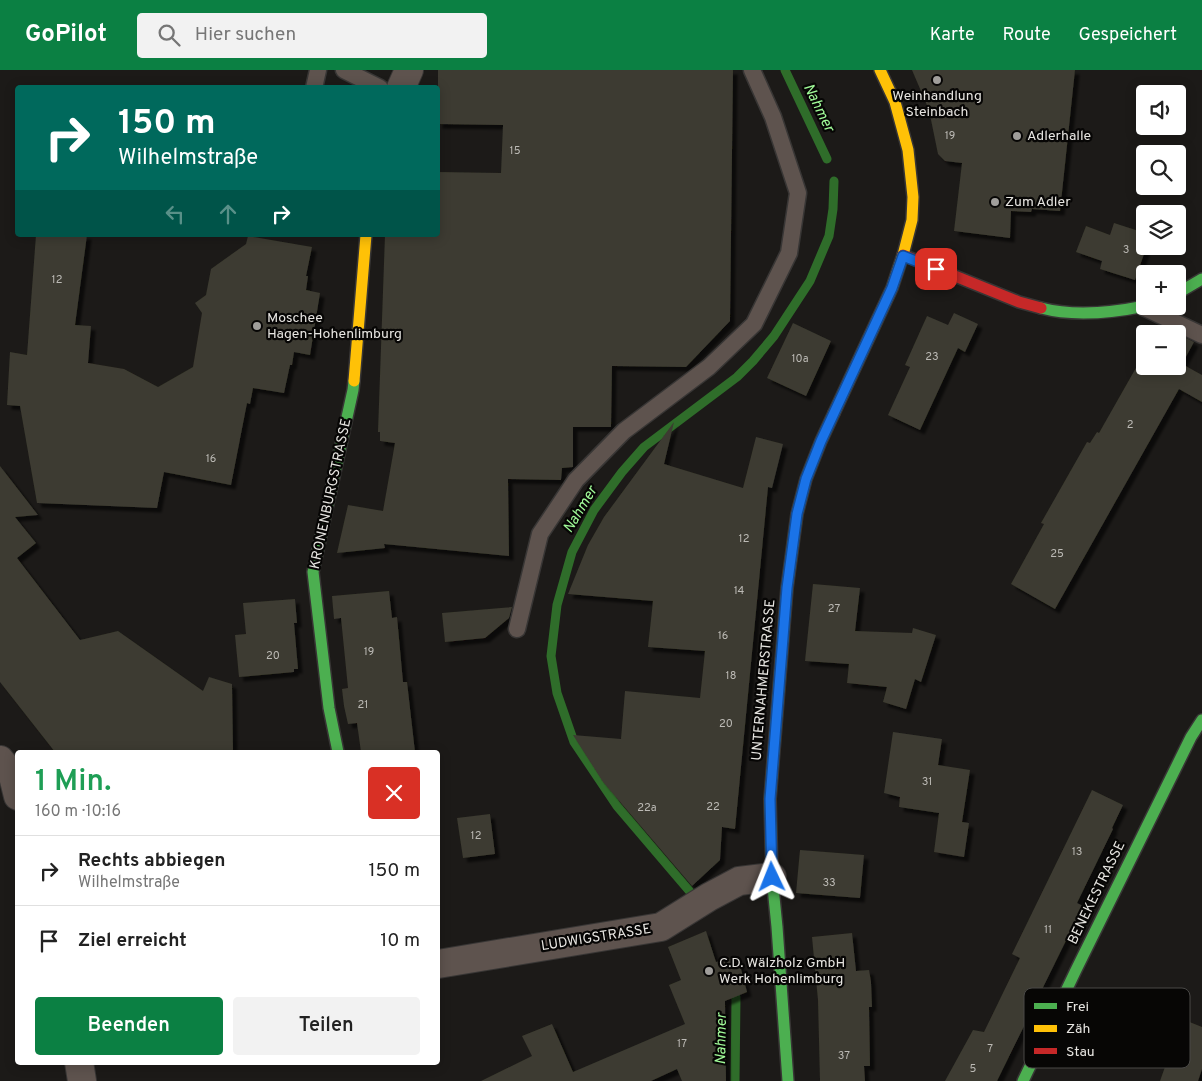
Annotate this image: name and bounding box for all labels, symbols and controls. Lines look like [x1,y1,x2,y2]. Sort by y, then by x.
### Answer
search box [137,13,487,58]
text: GoPilot [25,20,107,50]
icon: search [155,21,183,49]
text: Hier suchen [195,23,296,47]
text: Karte [930,24,975,47]
text: Route [1003,24,1051,47]
text: Gespeichert [1079,24,1177,47]
marker: Weinhandlung Steinbach [931,74,943,86]
water label: Nahmer [798,81,838,136]
map controls [1136,85,1186,375]
button: sound [1136,85,1186,135]
place label: Weinhandlung Steinbach [892,88,982,121]
text: 150 m [118,102,216,146]
icon: right [35,105,100,170]
place label: Adlerhalle [1027,128,1091,145]
house number: 19 [945,129,955,143]
marker: Adlerhalle [1011,130,1023,142]
house number: 15 [510,144,521,158]
text: Wilhelmstraße [118,145,258,172]
button: search [1136,145,1186,195]
place label: Zum Adler [1005,194,1071,211]
marker: Zum Adler [989,196,1001,208]
icon: left [161,200,189,228]
icon: ahead [214,200,242,228]
icon: right [267,200,295,228]
button: layers [1136,205,1186,255]
house number: 3 [1123,243,1129,257]
pin [915,248,957,290]
icon: arrive [922,255,950,283]
button: + [1136,265,1186,315]
house number: 12 [52,273,62,287]
place label: Moschee Hagen-Hohenlimburg [267,310,402,343]
marker: Moschee Hagen-Hohenlimburg [251,320,263,332]
button: − [1136,325,1186,375]
house number: 23 [925,350,939,364]
house number: 10a [792,352,809,366]
street label: KRONENBURGSTRASSE [307,417,355,571]
house number: 2 [1127,418,1133,432]
house number: 16 [206,452,216,466]
water label: Nahmer [560,482,603,537]
house number: 12 [739,532,749,546]
house number: 25 [1050,547,1064,561]
house number: 14 [734,584,745,598]
street label: UNTERNAHMERSTRASSE [748,599,780,761]
house number: 27 [828,602,840,616]
house number: 16 [718,629,728,643]
house number: 19 [364,645,374,659]
house number: 20 [266,649,280,663]
house number: 18 [726,669,736,683]
house number: 21 [358,698,368,712]
house number: 20 [719,717,733,731]
text: 1 Min. [35,764,111,801]
button: close [368,767,420,819]
house number: 31 [922,775,932,789]
house number: 22 [706,800,720,814]
house number: 22a [637,801,657,815]
text: 160 m · 10:16 [35,802,121,822]
house number: 12 [471,829,481,843]
street label: BENEKESTRASSE [1065,839,1129,947]
house number: 13 [1072,845,1082,859]
text: Rechts abbiegen [78,849,226,873]
position arrow [745,850,797,902]
icon: right [35,857,63,885]
text: 150 m [368,859,420,883]
text: Wilhelmstraße [78,873,180,893]
house number: 33 [822,876,836,890]
street label: LUDWIGSTRASSE [540,921,652,955]
house number: 11 [1044,923,1052,937]
icon: arrive [35,927,63,955]
text: Ziel erreicht [78,929,187,953]
text: 10 m [380,929,420,953]
place label: C.D. Wälzholz GmbH Werk Hohenlimburg [719,955,845,988]
marker: C.D. Wälzholz GmbH Werk Hohenlimburg [703,965,715,977]
legend [1024,988,1190,1068]
button: Beenden [35,997,223,1055]
button: Teilen [233,997,420,1055]
text: Frei [1066,999,1089,1016]
water label: Nahmer [712,1012,732,1065]
text: Zäh [1066,1021,1090,1038]
house number: 17 [677,1037,687,1051]
house number: 7 [987,1042,993,1056]
text: Stau [1066,1044,1095,1061]
house number: 37 [838,1049,850,1063]
house number: 5 [970,1062,977,1076]

